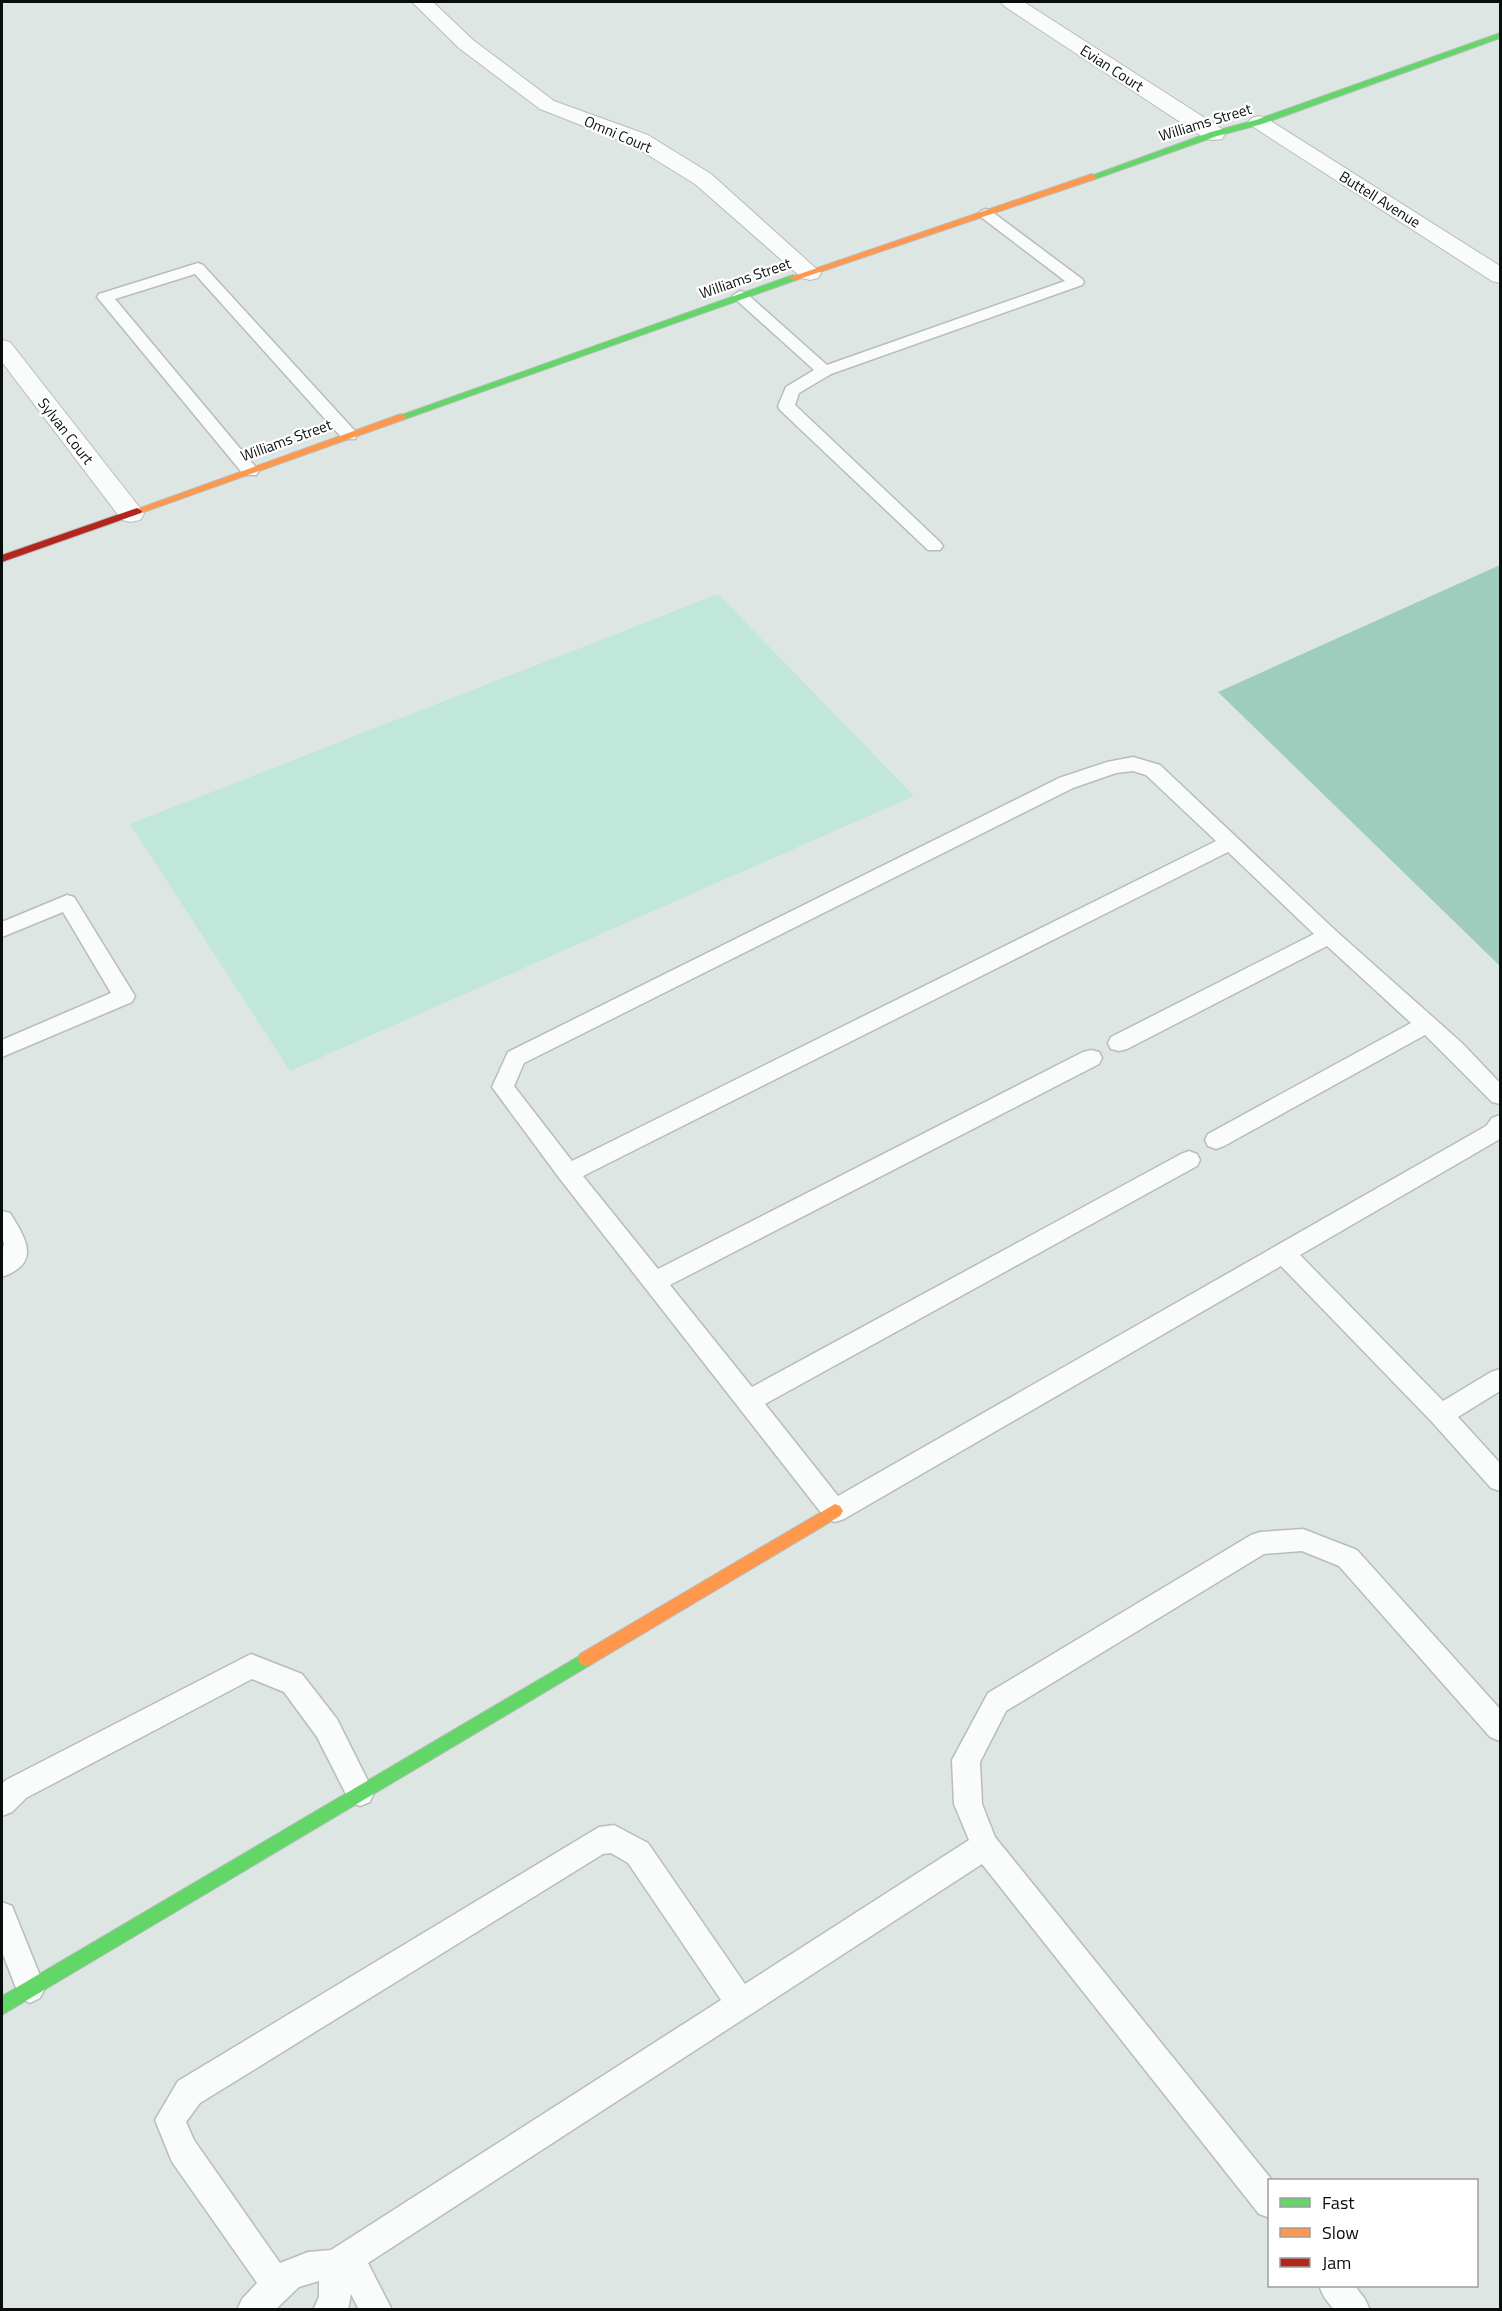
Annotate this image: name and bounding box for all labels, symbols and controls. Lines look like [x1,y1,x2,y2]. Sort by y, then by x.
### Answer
street label: Evian Court [1076,39,1149,98]
street label: Williams Street [1156,97,1255,147]
street label: Omni Court [581,109,656,159]
street label: Buttell Avenue [1335,165,1425,233]
street label: Williams Street [696,251,795,304]
street label: Sylvan Court [33,393,100,470]
street label: Williams Street [237,413,336,467]
legend [1268,2179,1478,2287]
text: Fast [1322,2189,1355,2216]
text: Slow [1322,2219,1359,2246]
text: Jam [1322,2249,1351,2276]

